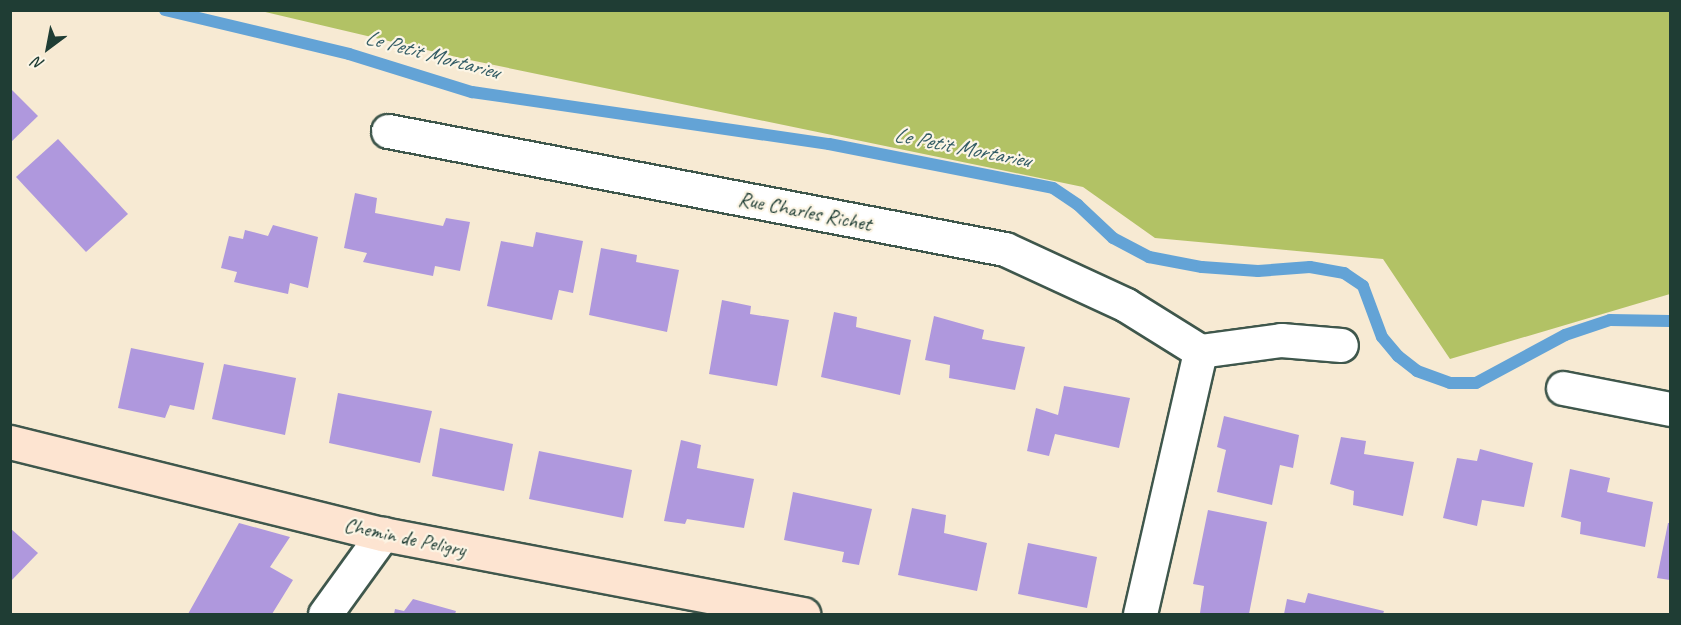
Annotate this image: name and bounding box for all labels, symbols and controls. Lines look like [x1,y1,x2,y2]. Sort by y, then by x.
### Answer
north arrow [18,18,78,78]
water label: Le Petit Mortarieu [362,24,502,86]
text: N [29,52,48,74]
water label: Le Petit Mortarieu [892,122,1032,174]
street label: Rue Charles Richet [736,186,874,236]
street label: Chemin de Peligry [342,512,468,562]

